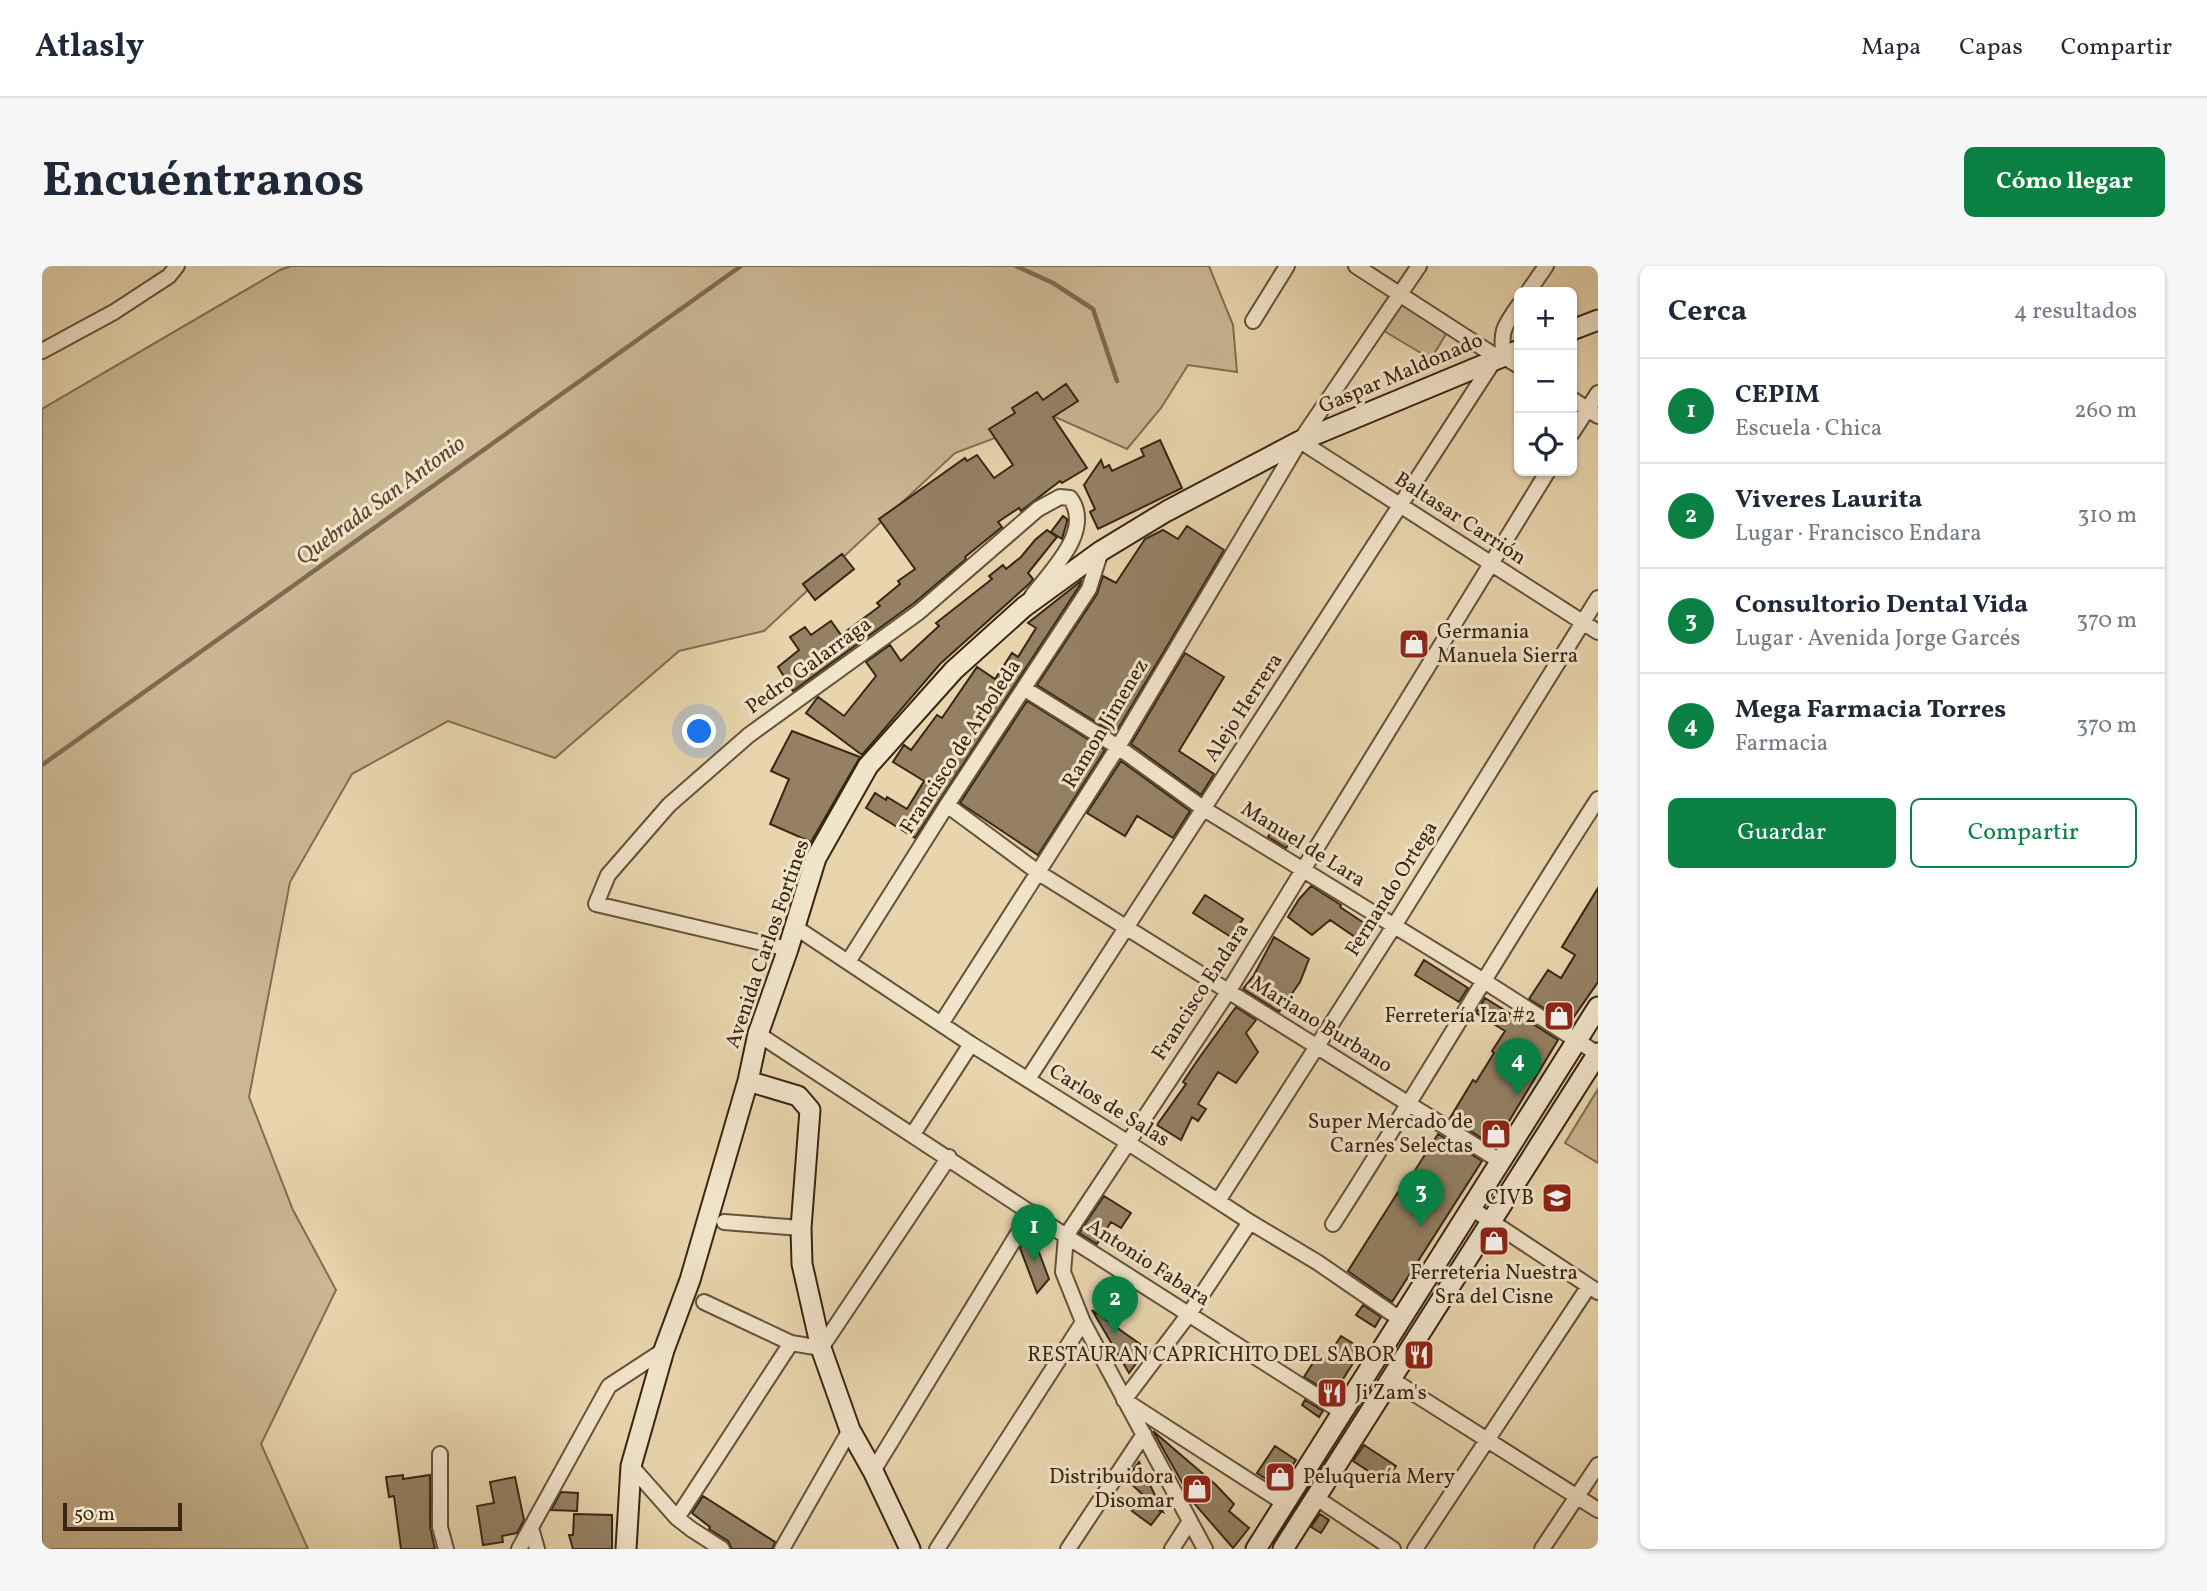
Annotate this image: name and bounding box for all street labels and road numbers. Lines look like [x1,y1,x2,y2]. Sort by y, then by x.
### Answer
street label: Gaspar Maldonado [1315,326,1487,422]
street label: Baltasar Carrión [1388,465,1532,573]
street label: Pedro Galarraga [740,610,878,722]
street label: Alejo Herrera [1198,648,1290,768]
street label: Francisco de Arboleda [894,654,1028,840]
street label: Ramon Jimenez [1056,654,1156,794]
street label: Manuel de Lara [1235,795,1371,895]
street label: Fernando Ortega [1339,816,1445,962]
street label: Avenida Carlos Fortines [719,836,817,1052]
street label: Francisco Endara [1146,917,1256,1067]
street label: Mariano Burbano [1244,970,1398,1080]
street label: Carlos de Salas [1043,1057,1175,1155]
street label: Antonio Fabara [1080,1212,1216,1314]

